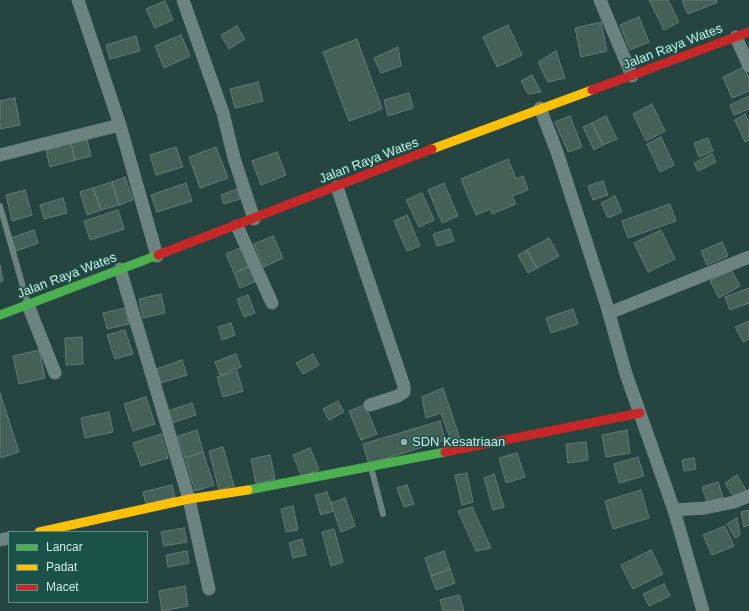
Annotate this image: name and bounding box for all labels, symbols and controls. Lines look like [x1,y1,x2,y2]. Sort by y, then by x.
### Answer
street label: Jalan Raya Wates [621,21,725,73]
street label: Jalan Raya Wates [317,135,421,187]
street label: Jalan Raya Wates [15,250,119,302]
place label: SDN Kesatriaan [412,434,505,450]
marker: SDN Kesatriaan [399,437,409,447]
legend [8,531,148,603]
text: Lancar [46,540,83,554]
text: Padat [46,560,77,574]
text: Macet [46,580,79,594]

